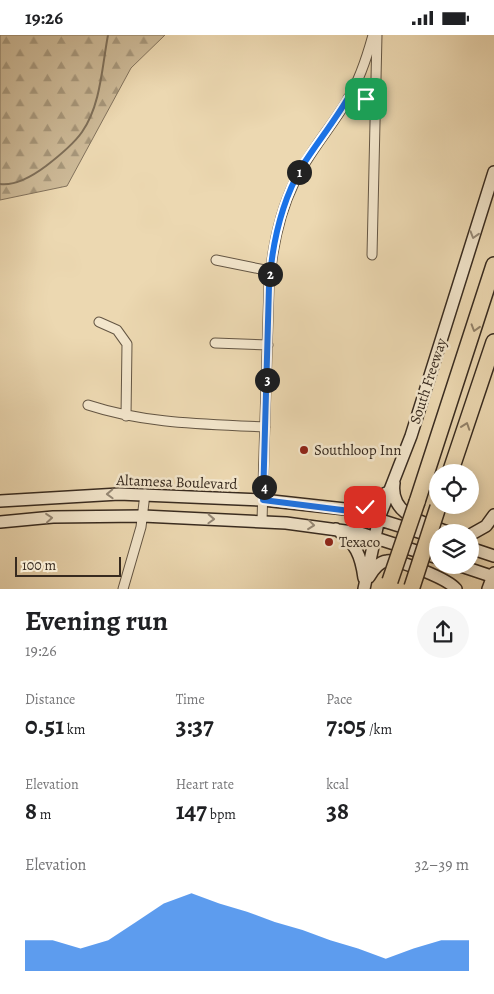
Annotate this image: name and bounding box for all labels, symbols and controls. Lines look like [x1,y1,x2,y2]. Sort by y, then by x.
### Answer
text: 19:26 [25,5,63,31]
pin [345,78,387,120]
icon: arrive [352,85,380,113]
pin: 1 [286,159,312,185]
text: 1 [297,163,302,182]
one-way arrow [470,231,480,239]
pin: 2 [258,261,282,287]
text: 2 [267,265,274,284]
one-way arrow [470,324,480,332]
street label: South Freeway [405,335,451,427]
pin: 3 [254,367,280,393]
text: 3 [264,371,271,390]
one-way arrow [460,423,470,431]
place label: Southloop Inn [314,440,401,460]
marker: Southloop Inn [298,444,310,456]
map controls [429,464,479,574]
button: locate [429,464,479,514]
street label: Altamesa Boulevard [115,470,239,494]
pin: 4 [252,475,276,499]
text: 4 [261,478,268,497]
pin [344,486,386,528]
one-way arrow [105,489,113,499]
icon: check [351,493,379,521]
one-way arrow [45,512,53,523]
one-way arrow [207,513,215,524]
one-way arrow [307,519,315,530]
button: layers [429,524,479,574]
place label: Texaco [339,532,380,552]
marker: Texaco [323,536,335,548]
scale bar [15,554,121,577]
text: 100 m [22,556,56,575]
text: Evening run [25,602,168,640]
button: share [417,606,469,658]
text: 19:26 [25,640,57,662]
text: Distance [25,690,75,709]
text: Time [176,690,205,709]
text: Pace [326,690,352,709]
text: 0.51 [25,709,64,743]
text: 3:37 [176,709,214,743]
text: 7:05 [326,709,366,743]
text: km [64,720,85,739]
text: /km [366,720,392,739]
text: Elevation [25,775,79,794]
text: Heart rate [176,775,234,794]
text: kcal [326,775,349,794]
text: 8 [25,794,37,828]
text: 147 [176,794,207,828]
text: 38 [326,794,349,828]
text: m [37,805,51,824]
text: bpm [207,805,236,824]
text: Elevation [25,854,86,876]
text: 32–39 m [415,854,469,876]

